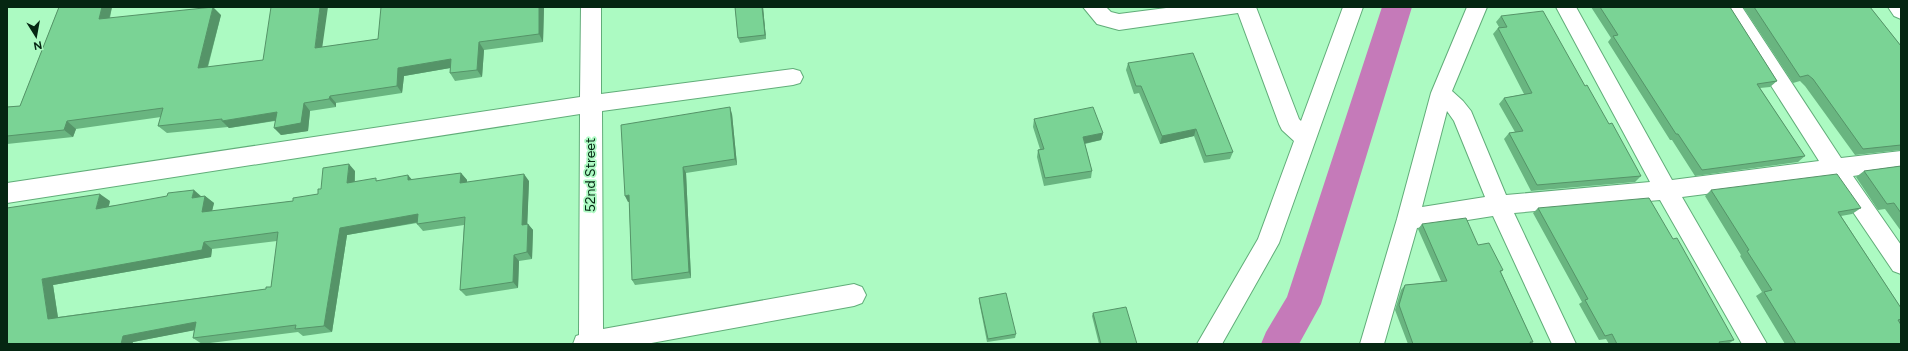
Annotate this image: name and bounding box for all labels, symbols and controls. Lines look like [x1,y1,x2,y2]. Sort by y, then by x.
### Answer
north arrow [16,16,56,56]
text: N [32,38,43,53]
street label: 52nd Street [582,138,599,212]

